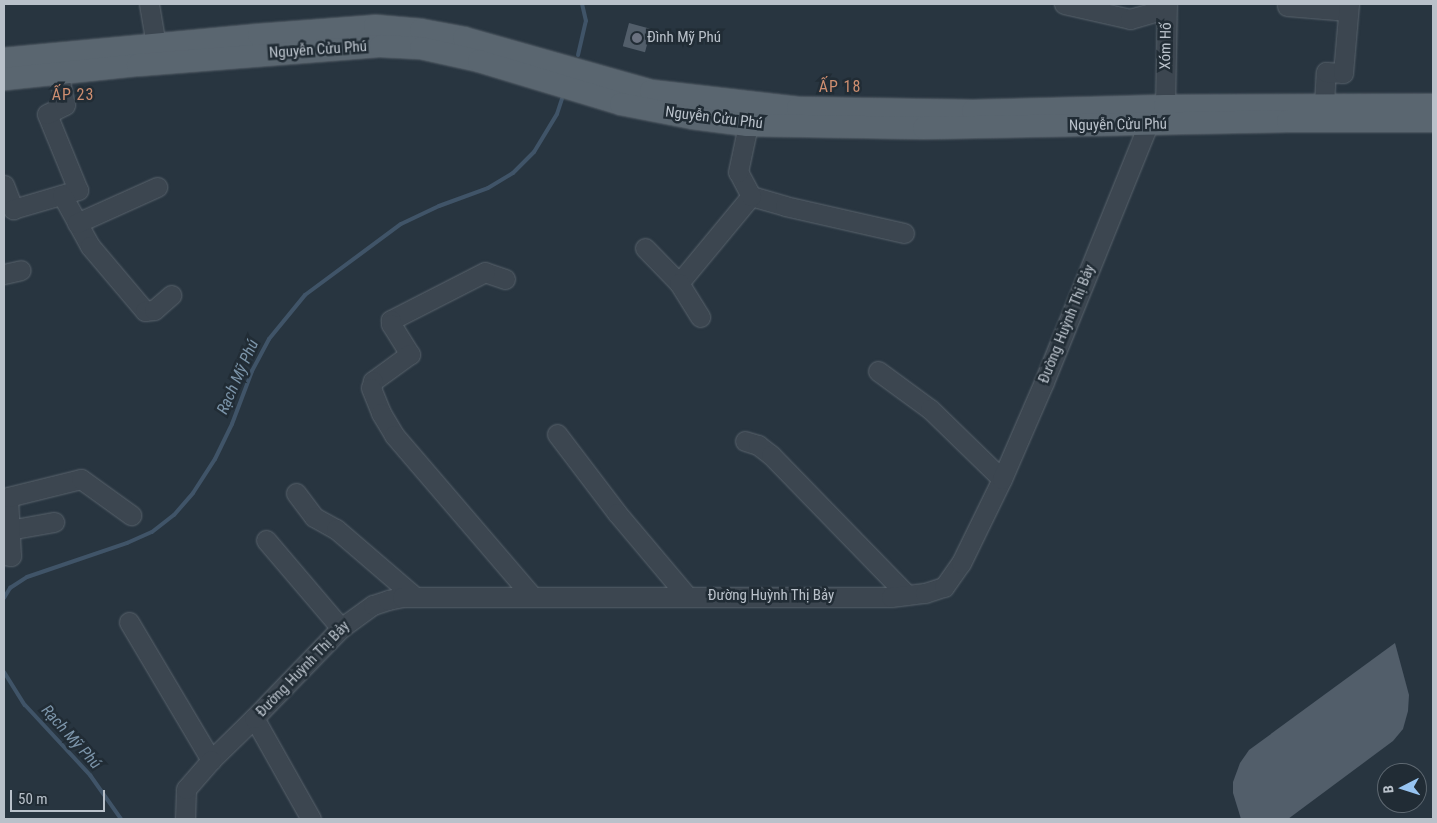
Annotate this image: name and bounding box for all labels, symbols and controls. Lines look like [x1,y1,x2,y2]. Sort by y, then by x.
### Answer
street label: Xóm Hố [1157,22,1175,70]
place label: Đình Mỹ Phú [647,29,721,47]
marker: Đình Mỹ Phú [631,32,643,44]
street label: Nguyễn Cửu Phú [268,38,368,62]
district label: ẤP 18 [818,77,862,97]
district label: ẤP 23 [51,85,95,105]
street label: Nguyễn Cửu Phú [664,103,764,133]
street label: Nguyễn Cửu Phú [1069,115,1167,135]
street label: Đường Huỳnh Thị Bảy [1035,262,1099,386]
water label: Rạch Mỹ Phú [213,337,263,417]
street label: Đường Huỳnh Thị Bảy [708,587,834,605]
street label: Đường Huỳnh Thị Bảy [252,617,354,721]
water label: Rạch Mỹ Phú [37,701,105,773]
north arrow [1377,763,1427,813]
scale bar [12,780,108,812]
text: B [1380,785,1396,794]
text: 50 m [18,790,48,808]

